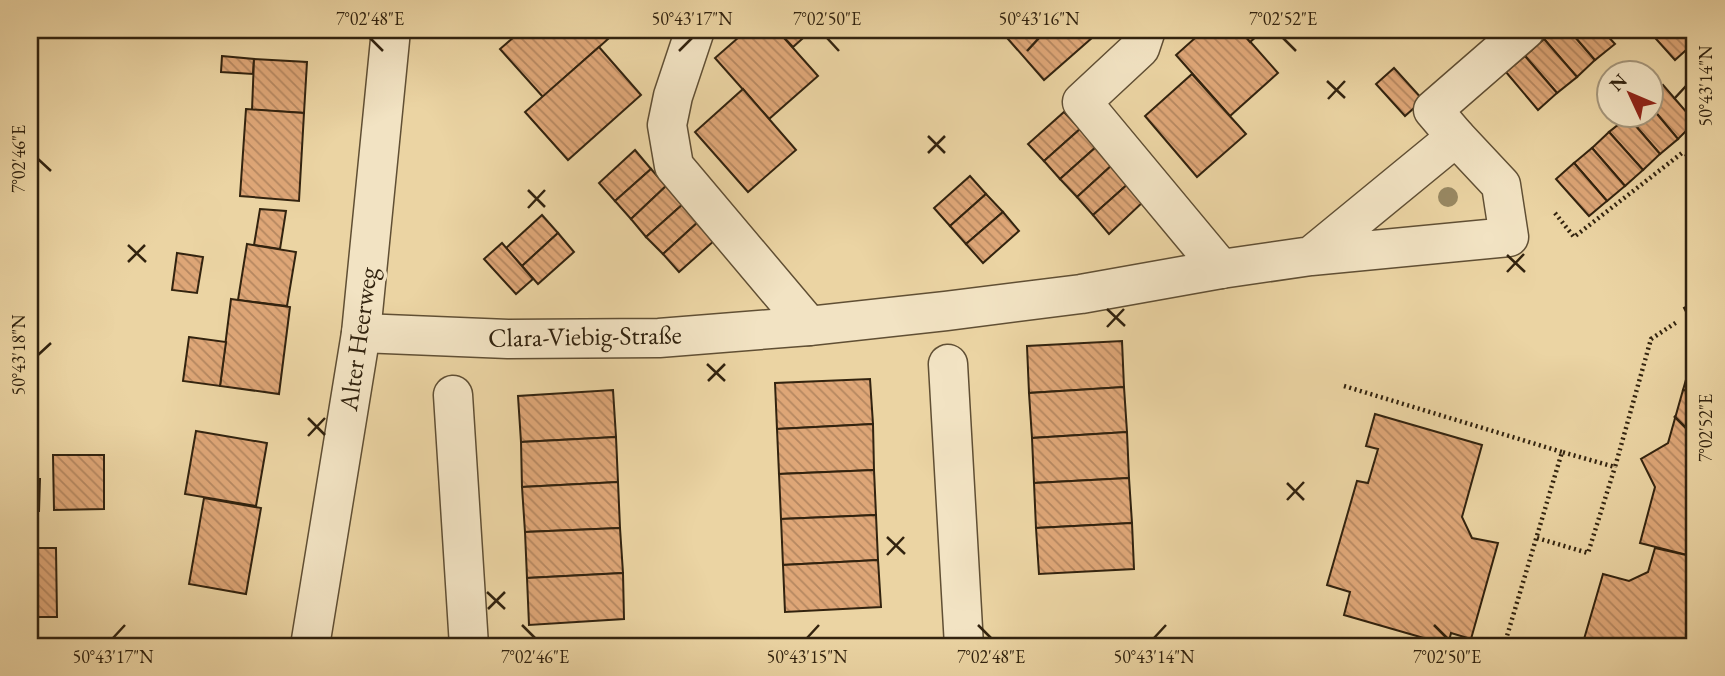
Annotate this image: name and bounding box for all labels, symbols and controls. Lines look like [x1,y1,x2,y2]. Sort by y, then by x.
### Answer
text: 7°02'48"E [336,7,404,30]
text: 50°43'17"N [652,7,733,30]
text: 7°02'50"E [793,7,861,30]
text: 50°43'16"N [999,7,1080,30]
text: 7°02'52"E [1249,7,1317,30]
text: 50°43'14"N [1694,45,1717,126]
north arrow [1596,60,1666,130]
text: N [1604,68,1633,97]
text: 7°02'46"E [7,125,30,193]
street label: Alter Heerweg [331,264,385,414]
text: 50°43'18"N [7,314,30,395]
street label: Clara-Viebig-Straße [488,317,682,355]
text: 7°02'52"E [1694,394,1717,462]
text: 50°43'17"N [73,645,154,668]
text: 7°02'46"E [501,645,569,668]
text: 50°43'15"N [767,645,848,668]
text: 7°02'48"E [957,645,1025,668]
text: 50°43'14"N [1114,645,1195,668]
text: 7°02'50"E [1413,645,1481,668]

